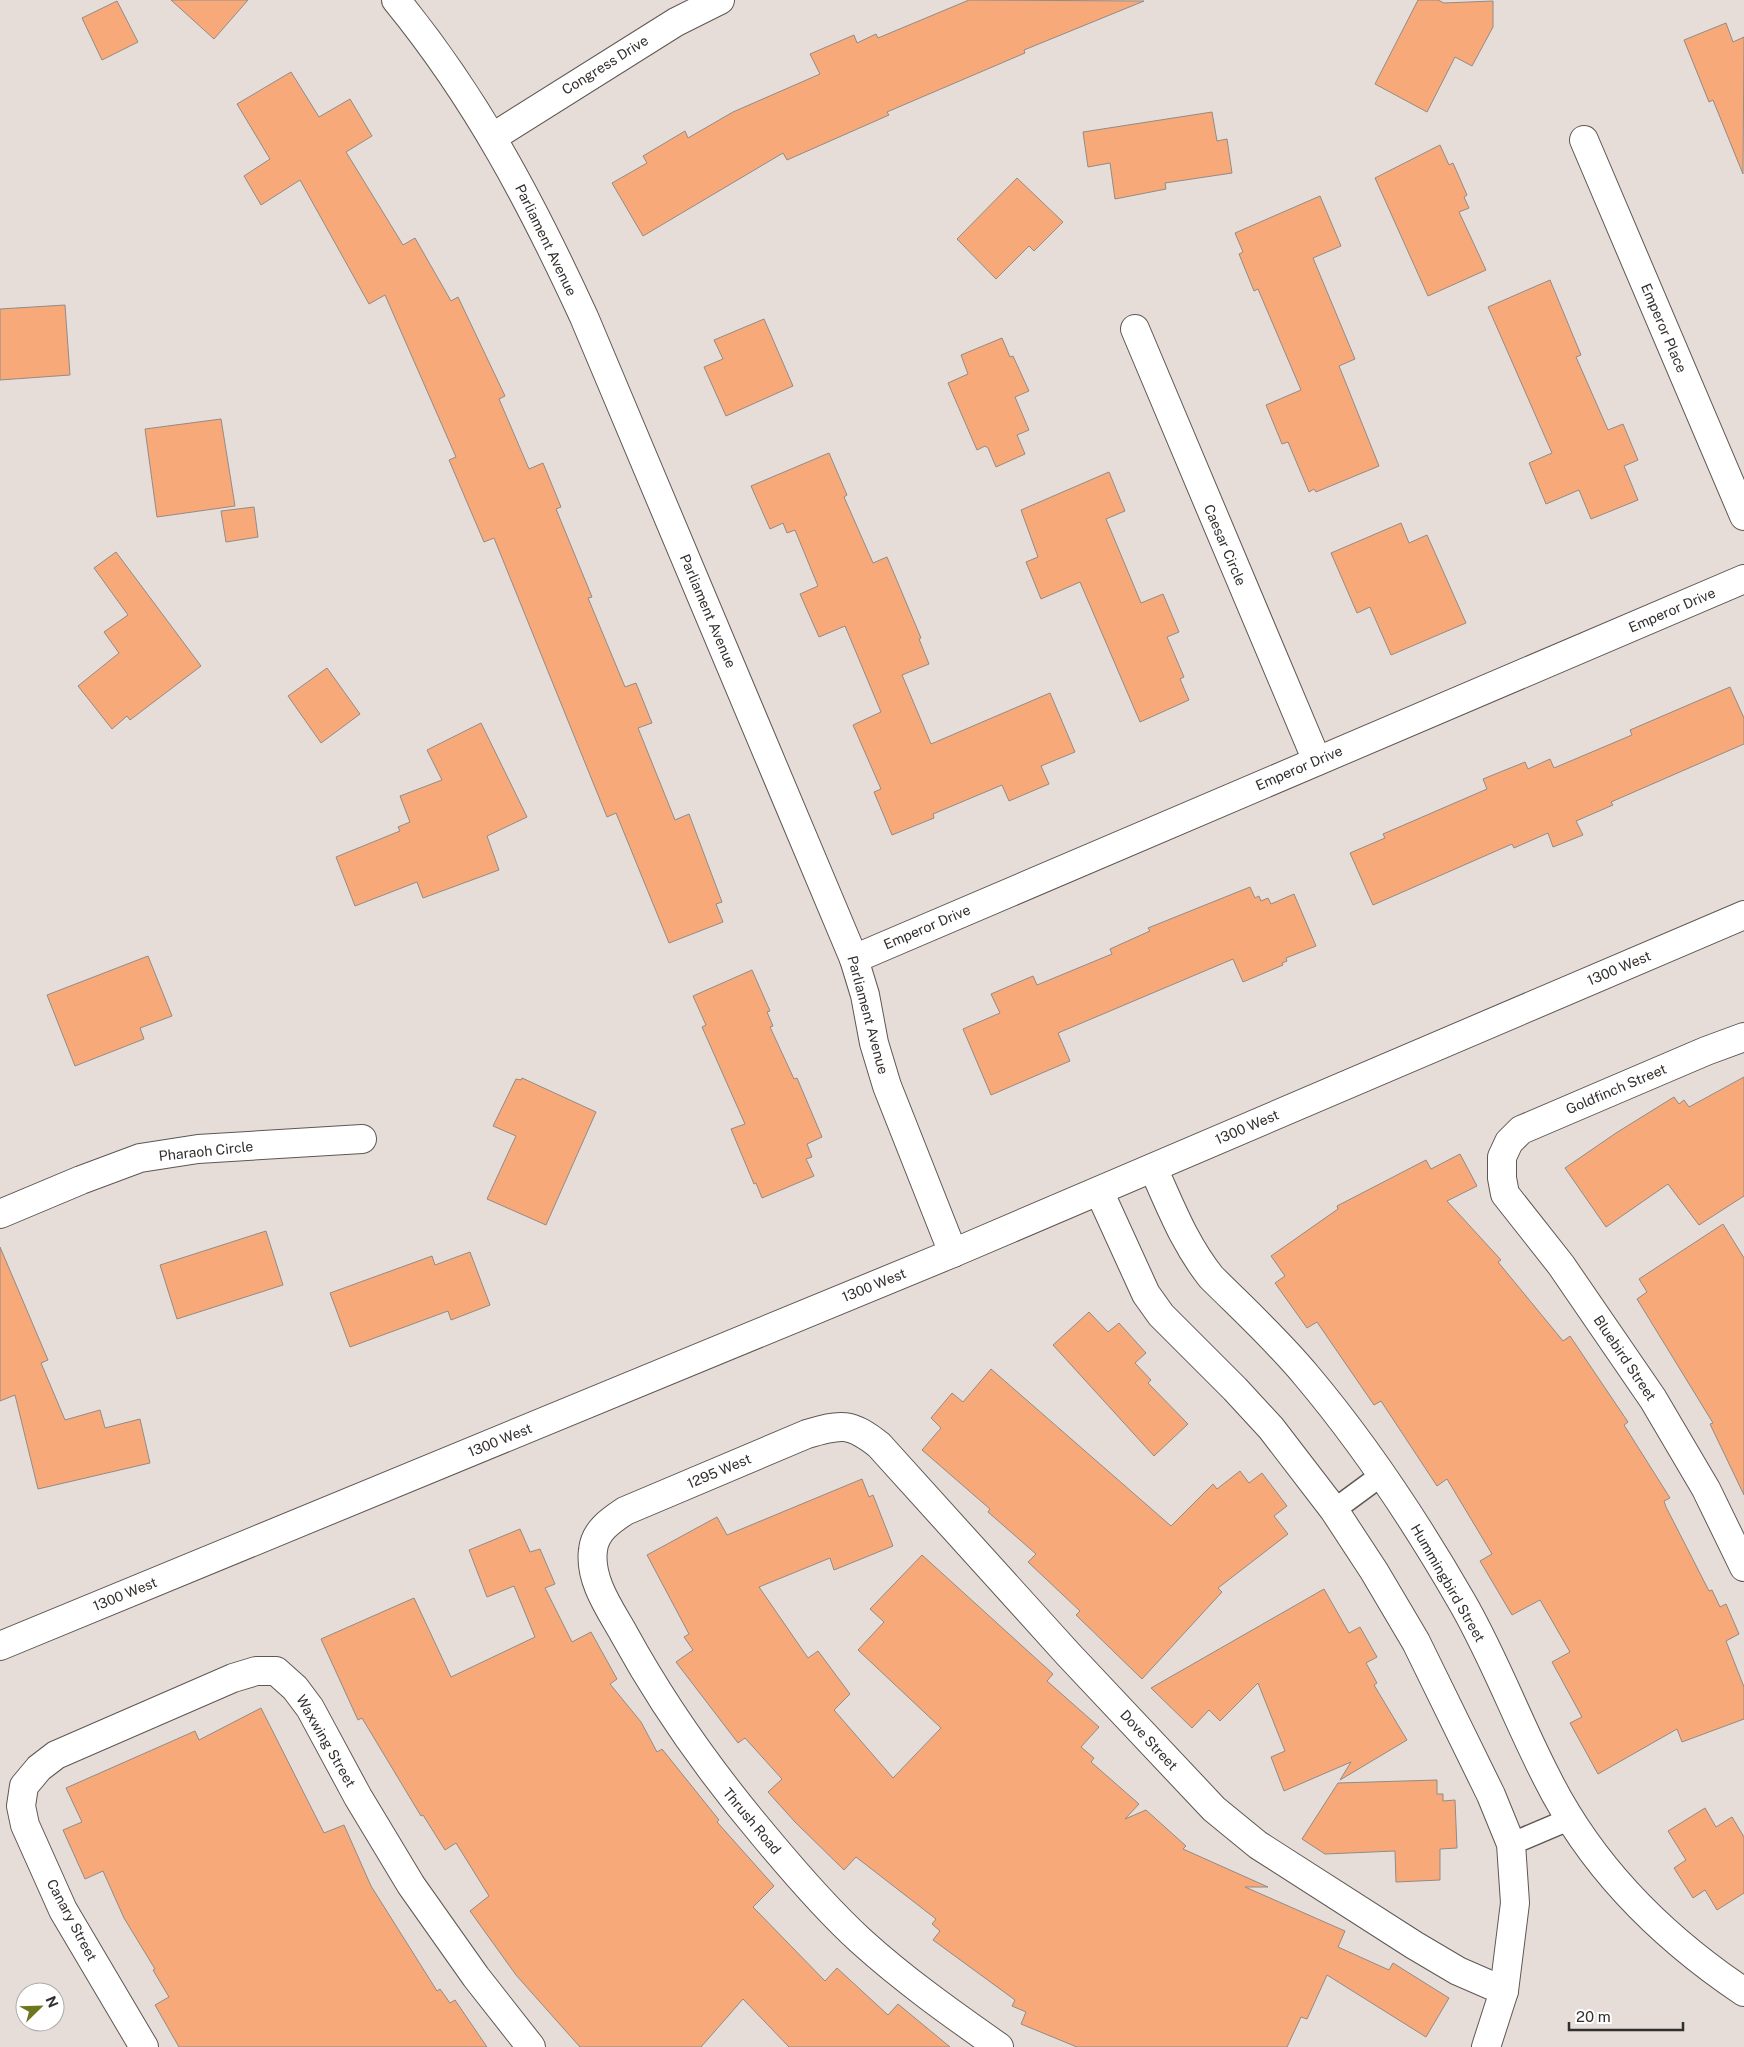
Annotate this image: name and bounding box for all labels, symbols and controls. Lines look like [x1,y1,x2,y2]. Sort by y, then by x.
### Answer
street label: Congress Drive [559,32,651,98]
street label: Parliament Avenue [512,182,580,298]
street label: Emperor Place [1638,281,1690,375]
street label: Caesar Circle [1201,502,1249,588]
street label: Parliament Avenue [677,552,739,670]
street label: Emperor Drive [1626,585,1718,635]
street label: Emperor Drive [1253,743,1345,793]
street label: Emperor Drive [881,902,973,952]
street label: 1300 West [1585,947,1653,989]
street label: Parliament Avenue [844,954,892,1076]
street label: Goldfinch Street [1563,1061,1669,1117]
street label: 1300 West [1213,1106,1281,1148]
street label: Pharaoh Circle [158,1138,254,1164]
street label: 1300 West [840,1265,908,1305]
street label: Bluebird Street [1591,1312,1659,1404]
street label: 1300 West [466,1420,534,1460]
street label: 1295 West [685,1450,753,1492]
street label: Hummingbird Street [1408,1521,1488,1645]
street label: 1300 West [91,1574,159,1614]
street label: Waxwing Street [293,1692,359,1790]
street label: Dove Street [1117,1707,1181,1773]
street label: Thrush Road [720,1785,784,1857]
street label: Canary Street [44,1876,100,1964]
north arrow [15,1982,65,2032]
text: N [42,1994,61,2010]
scale bar [1569,2000,1683,2032]
text: 20 m [1576,2008,1611,2025]

